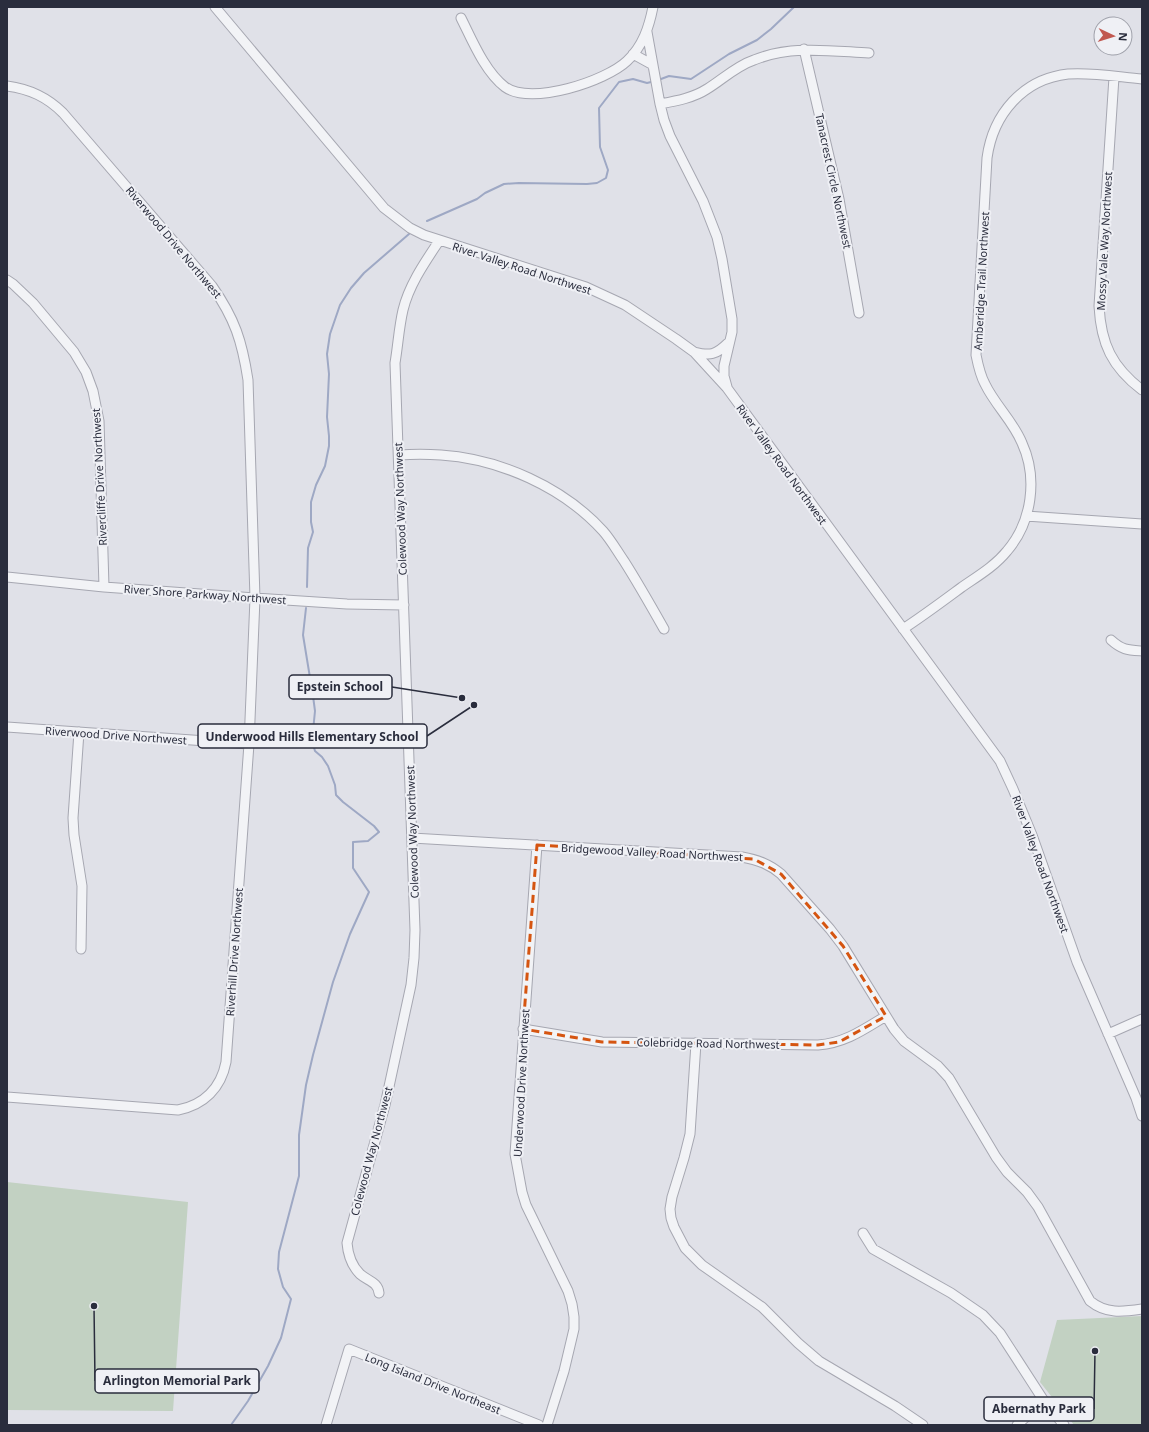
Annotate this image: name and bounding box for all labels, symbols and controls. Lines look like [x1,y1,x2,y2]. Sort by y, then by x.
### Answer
north arrow [1093,16,1133,56]
text: N [1116,32,1131,42]
street label: Tanacrest Circle Northwest [812,112,856,250]
street label: Mossy Vale Way Northwest [1093,171,1115,311]
street label: Riverwood Drive Northwest [123,183,225,301]
street label: Amberidge Trail Northwest [970,211,992,351]
street label: River Valley Road Northwest [451,238,593,298]
street label: River Valley Road Northwest [733,401,831,527]
street label: Rivercliffe Drive Northwest [88,408,110,546]
street label: Colewood Way Northwest [390,442,410,576]
street label: River Shore Parkway Northwest [123,581,287,607]
callout: Epstein School [289,675,392,699]
text: Epstein School [297,678,383,695]
street label: Riverwood Drive Northwest [45,723,187,747]
callout: Underwood Hills Elementary School [198,724,427,748]
text: Underwood Hills Elementary School [205,728,419,745]
street label: Colewood Way Northwest [402,765,422,899]
street label: River Valley Road Northwest [1009,793,1073,935]
street label: Bridgewood Valley Road Northwest [561,840,743,864]
street label: Riverhill Drive Northwest [222,887,246,1017]
street label: Underwood Drive Northwest [510,1008,532,1158]
street label: Colebridge Road Northwest [636,1034,780,1052]
street label: Colewood Way Northwest [347,1085,395,1217]
street label: Long Island Drive Northeast [363,1349,503,1417]
callout: Arlington Memorial Park [95,1369,259,1393]
text: Arlington Memorial Park [103,1372,251,1389]
callout: Abernathy Park [984,1397,1094,1421]
text: Abernathy Park [992,1400,1086,1417]

